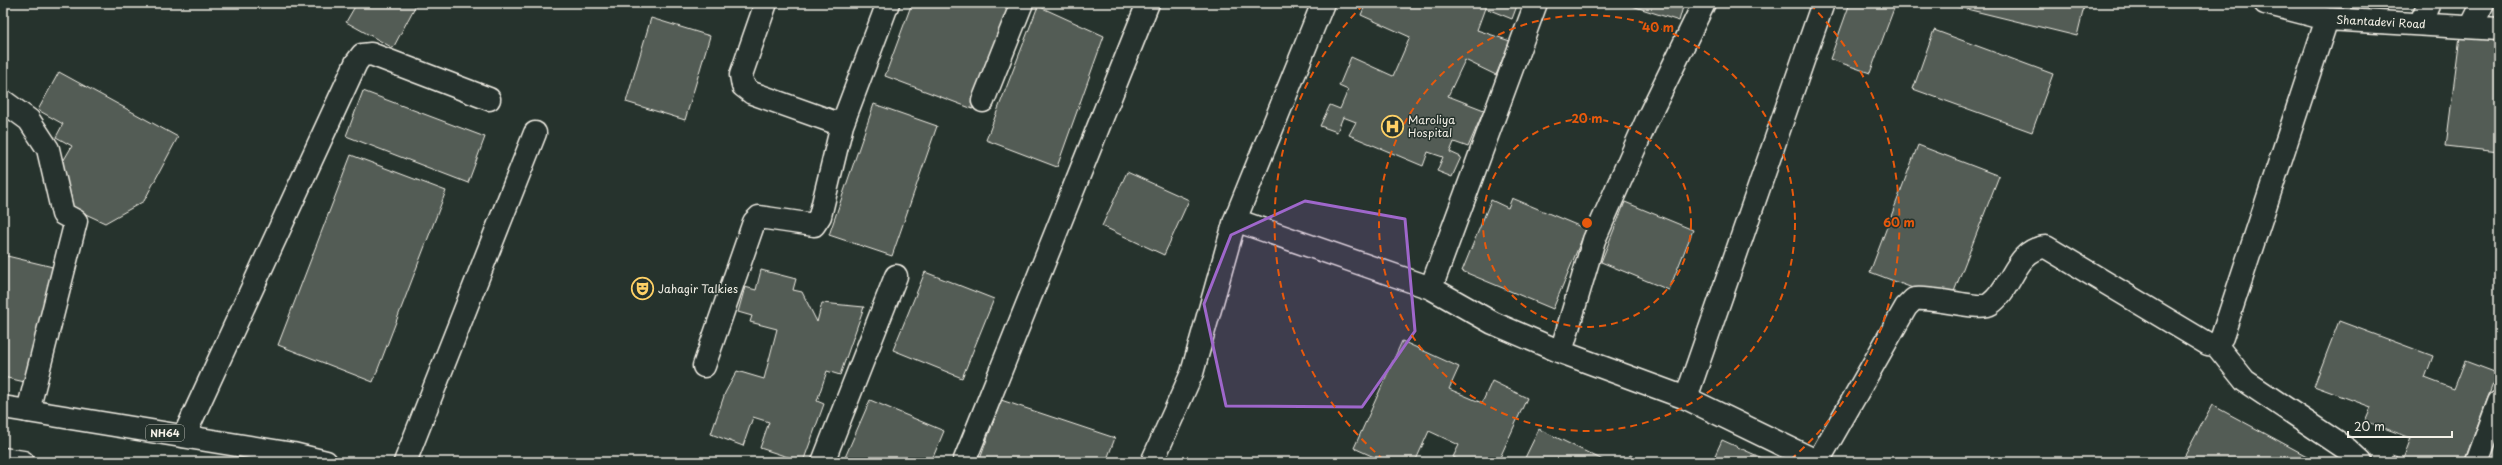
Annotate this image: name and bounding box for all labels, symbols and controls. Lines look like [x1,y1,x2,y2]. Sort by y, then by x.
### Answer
street label: Shantadevi Road [2336,11,2426,32]
text: 40 m [1642,18,1674,36]
text: 20 m [1571,109,1603,127]
place label: Maroliya Hospital [1408,111,1455,141]
hospital icon: Maroliya Hospital [1379,113,1405,139]
text: 60 m [1883,213,1915,231]
centre of rings [1580,216,1594,230]
theatre icon: Jahagir Talkies [630,276,656,302]
place label: Jahagir Talkies [658,280,738,297]
scale bar [2348,413,2452,439]
text: 20 m [2354,417,2385,435]
road number: NH64 [146,425,184,441]

